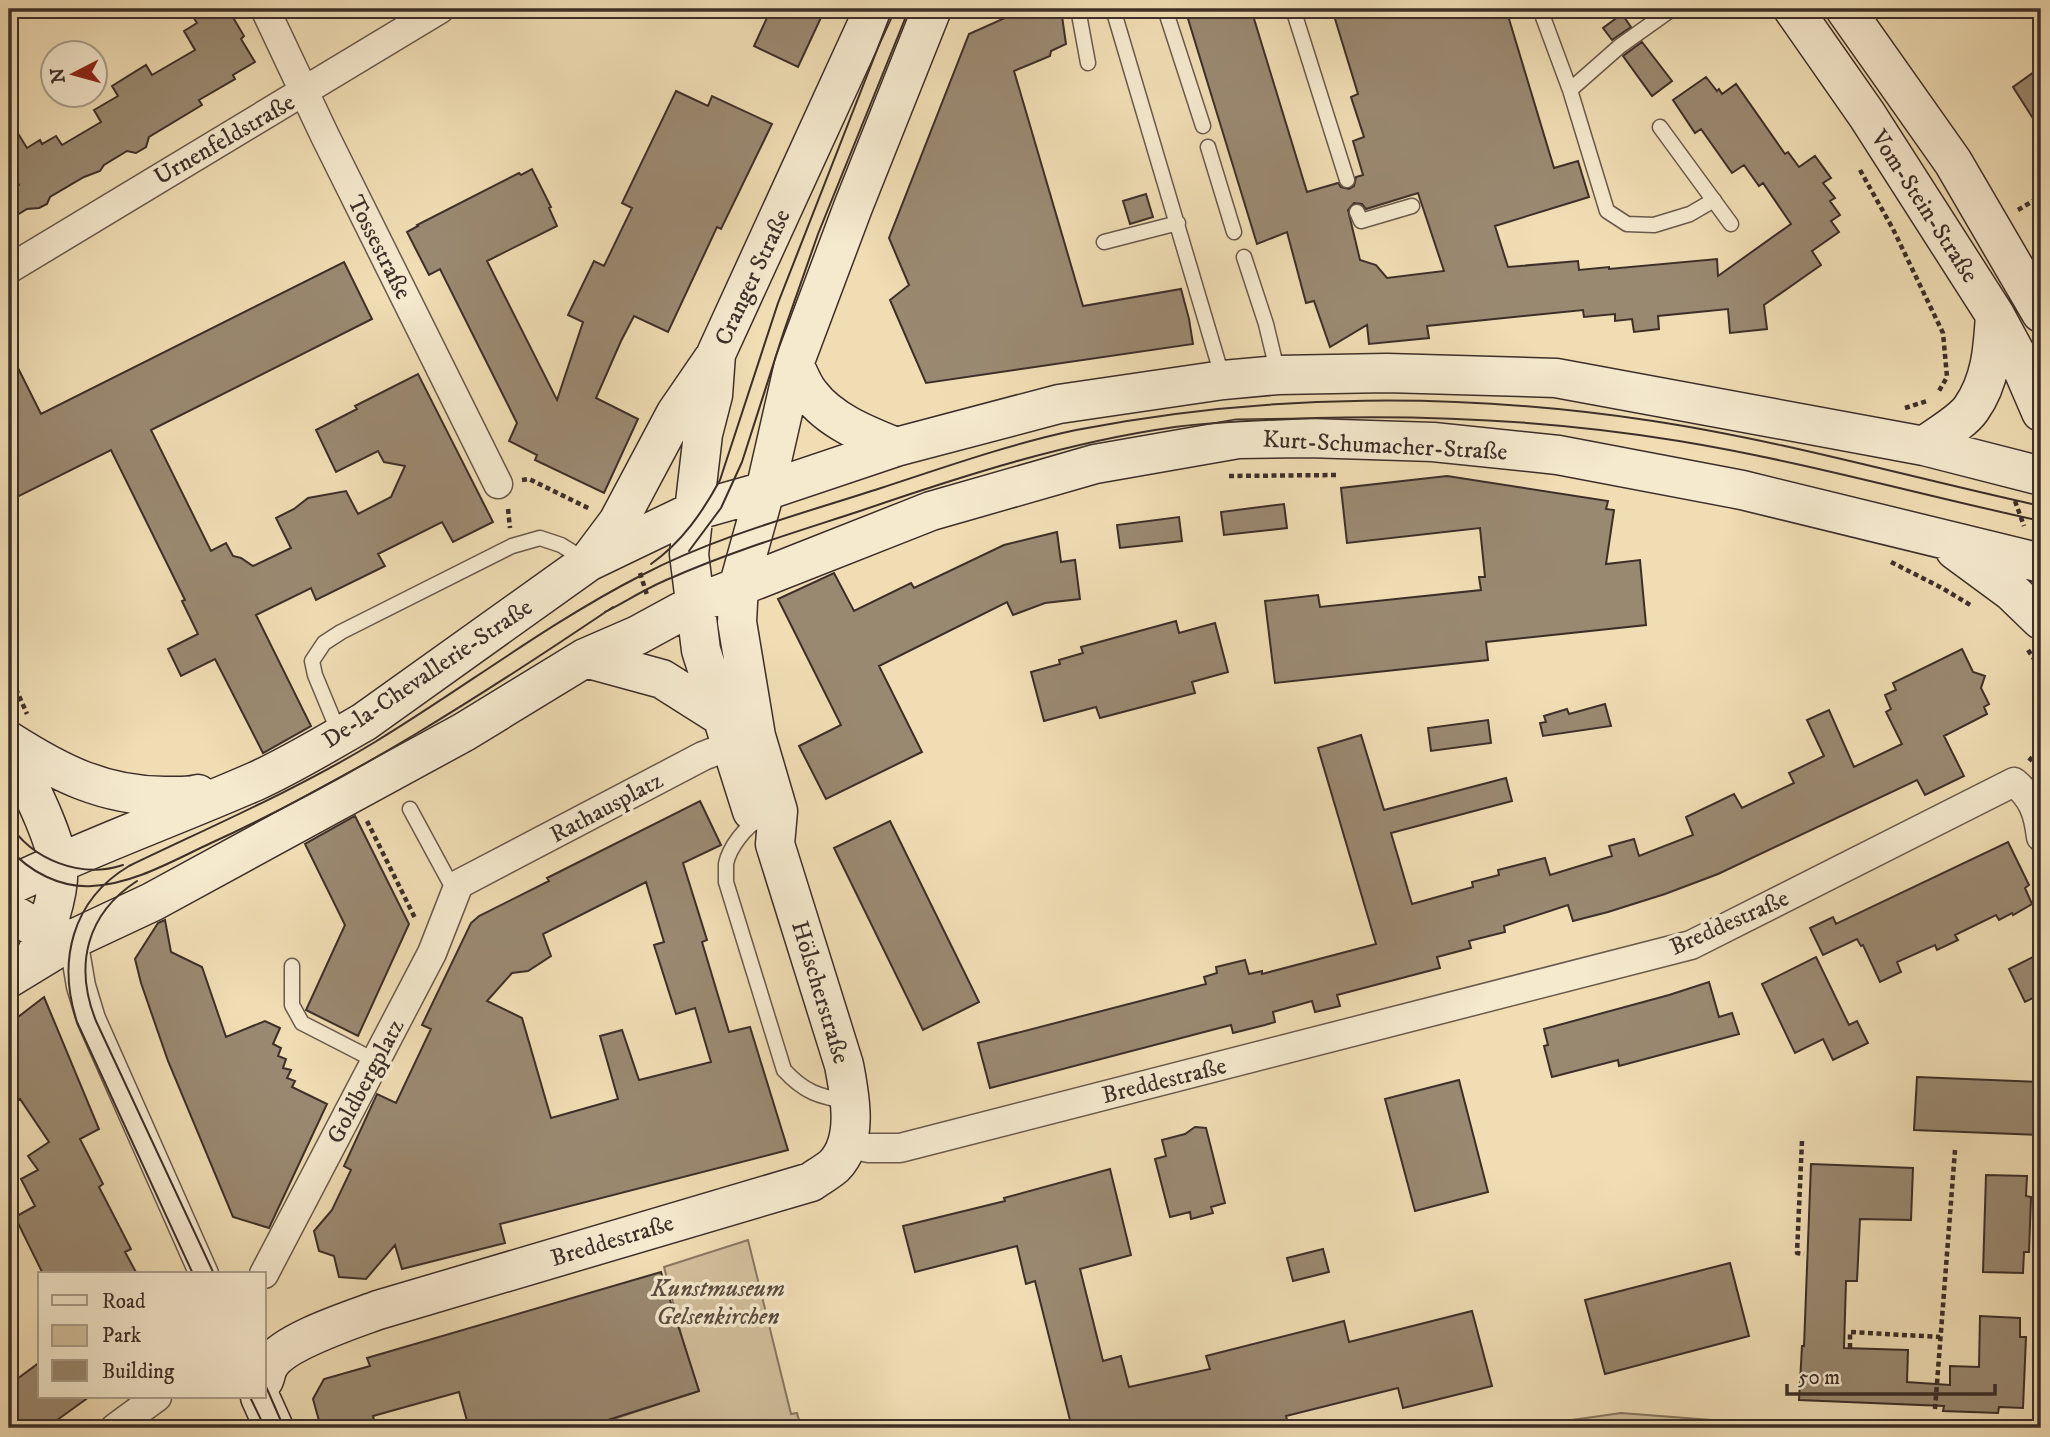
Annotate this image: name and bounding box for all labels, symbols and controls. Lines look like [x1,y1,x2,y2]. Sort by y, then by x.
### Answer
north arrow [38,38,108,108]
text: N [46,66,71,85]
street label: Urnenfeldstraße [149,87,300,192]
street label: Vom-Stein-Straße [1863,124,1985,289]
street label: Tossestraße [340,191,418,304]
street label: Cranger Straße [708,204,798,350]
street label: Kurt-Schumacher-Straße [1262,425,1508,467]
street label: De-la-Chevallerie-Straße [317,592,538,755]
street label: Rathausplatz [545,765,669,850]
street label: Breddestraße [1665,883,1794,962]
street label: Hölscherstraße [784,917,856,1067]
street label: Goldbergplatz [321,1014,412,1149]
street label: Breddestraße [1099,1051,1230,1111]
street label: Breddestraße [547,1208,678,1274]
legend [38,1272,266,1398]
park label: Kunstmuseum Gelsenkirchen [650,1274,785,1332]
text: Road [102,1289,146,1315]
text: Park [102,1323,142,1349]
scale bar [1787,1353,1996,1397]
text: Building [102,1359,175,1385]
text: 50 m [1798,1365,1840,1391]

